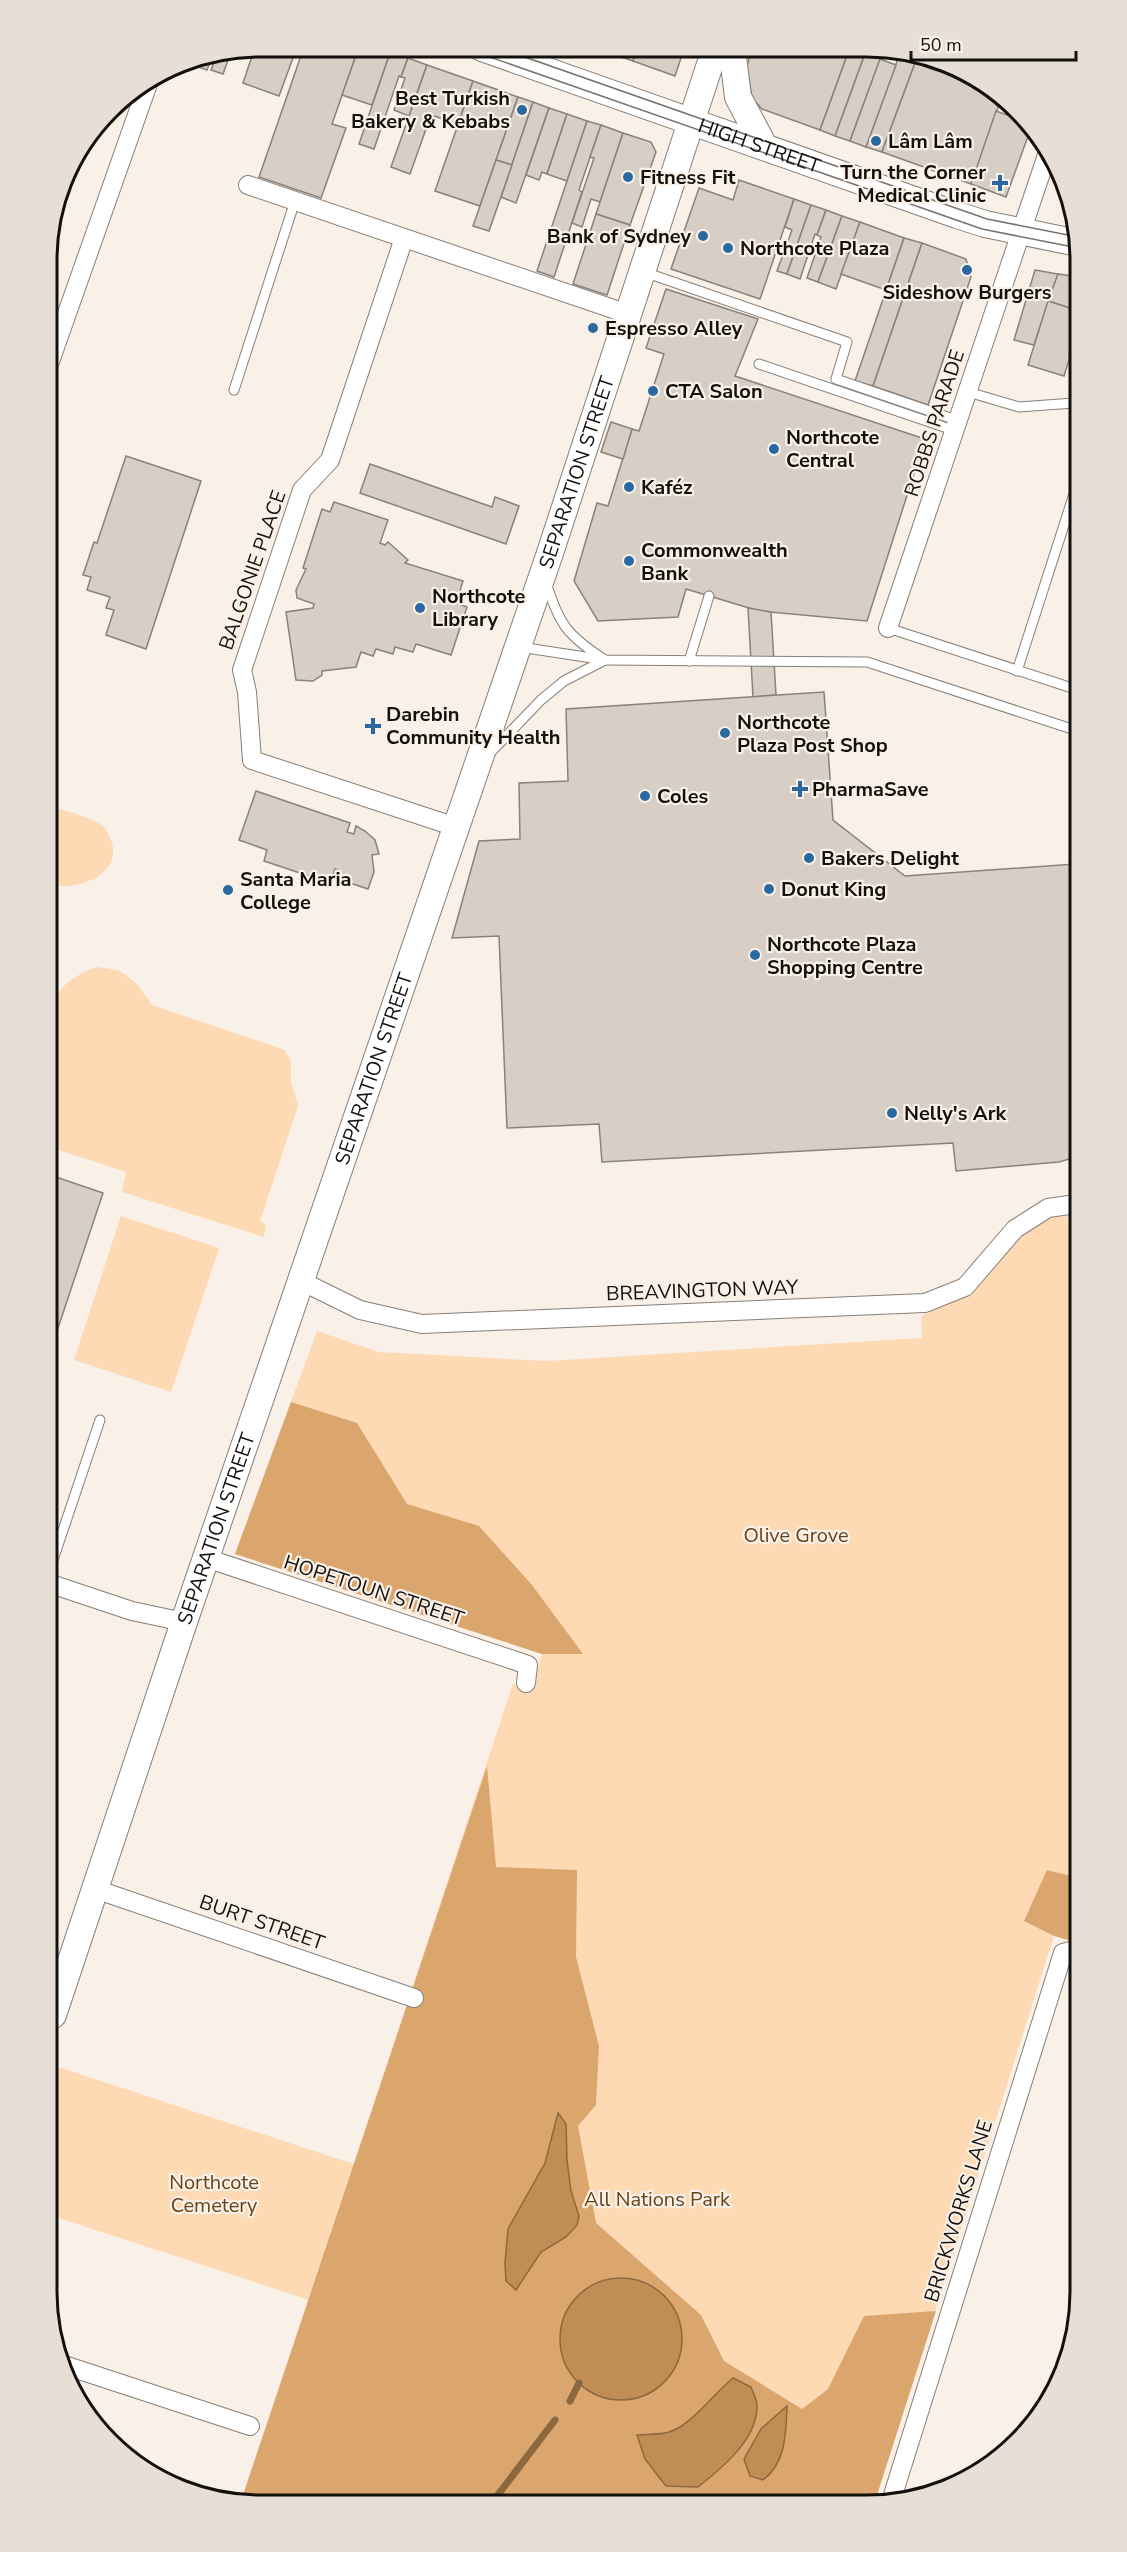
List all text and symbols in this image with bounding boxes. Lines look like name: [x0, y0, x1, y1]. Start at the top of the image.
scale bar: [911, 24, 1076, 62]
text: 50 m: [920, 33, 962, 57]
place label: Best Turkish Bakery & Kebabs: [351, 85, 510, 135]
marker: Best Turkish Bakery & Kebabs: [515, 103, 529, 117]
street label: HIGH STREET: [694, 112, 824, 180]
place label: Lâm Lâm: [888, 128, 973, 155]
marker: Lâm Lâm: [869, 134, 883, 148]
place label: Turn the Corner Medical Clinic: [840, 159, 987, 209]
place label: Fitness Fit: [640, 164, 736, 191]
marker: Fitness Fit: [621, 170, 635, 184]
marker: Turn the Corner Medical Clinic: [991, 174, 1009, 192]
place label: Bank of Sydney: [547, 223, 691, 250]
marker: Bank of Sydney: [696, 229, 710, 243]
place label: Northcote Plaza: [740, 235, 889, 262]
marker: Northcote Plaza: [721, 241, 735, 255]
marker: Sideshow Burgers: [960, 263, 974, 277]
place label: Sideshow Burgers: [882, 279, 1052, 306]
place label: Espresso Alley: [605, 315, 743, 342]
marker: Espresso Alley: [586, 321, 600, 335]
street label: ROBBS PARADE: [898, 346, 971, 500]
street label: SEPARATION STREET: [533, 373, 621, 572]
place label: CTA Salon: [665, 378, 763, 405]
marker: CTA Salon: [646, 384, 660, 398]
place label: Northcote Central: [786, 424, 879, 474]
marker: Northcote Central: [767, 442, 781, 456]
place label: Kaféz: [641, 474, 692, 501]
marker: Kaféz: [622, 480, 636, 494]
street label: BALGONIE PLACE: [212, 487, 292, 654]
place label: Commonwealth Bank: [641, 537, 788, 587]
marker: Commonwealth Bank: [622, 554, 636, 568]
place label: Northcote Library: [432, 583, 525, 633]
marker: Northcote Library: [413, 601, 427, 615]
place label: Darebin Community Health: [386, 701, 560, 751]
place label: Northcote Plaza Post Shop: [737, 709, 888, 759]
marker: Darebin Community Health: [364, 717, 382, 735]
marker: Northcote Plaza Post Shop: [718, 726, 732, 740]
place label: PharmaSave: [812, 776, 929, 803]
marker: PharmaSave: [793, 782, 807, 796]
place label: Coles: [657, 783, 709, 810]
marker: Coles: [638, 789, 652, 803]
place label: Bakers Delight: [821, 845, 959, 872]
marker: Bakers Delight: [802, 851, 816, 865]
place label: Santa Maria College: [240, 866, 351, 916]
place label: Donut King: [781, 876, 886, 903]
marker: Donut King: [762, 882, 776, 896]
marker: Santa Maria College: [221, 883, 235, 897]
place label: Northcote Plaza Shopping Centre: [767, 931, 923, 981]
marker: Northcote Plaza Shopping Centre: [748, 948, 762, 962]
street label: SEPARATION STREET: [329, 969, 419, 1168]
place label: Nelly's Ark: [904, 1100, 1008, 1127]
marker: Nelly's Ark: [885, 1106, 899, 1120]
street label: BREAVINGTON WAY: [605, 1274, 800, 1307]
street label: SEPARATION STREET: [171, 1429, 262, 1628]
park label: Olive Grove: [743, 1522, 849, 1549]
street label: HOPETOUN STREET: [280, 1549, 467, 1632]
street label: BURT STREET: [196, 1888, 328, 1957]
street label: BRICKWORKS LANE: [918, 2117, 999, 2305]
park label: Northcote Cemetery: [169, 2169, 259, 2219]
park label: All Nations Park: [584, 2186, 731, 2213]

